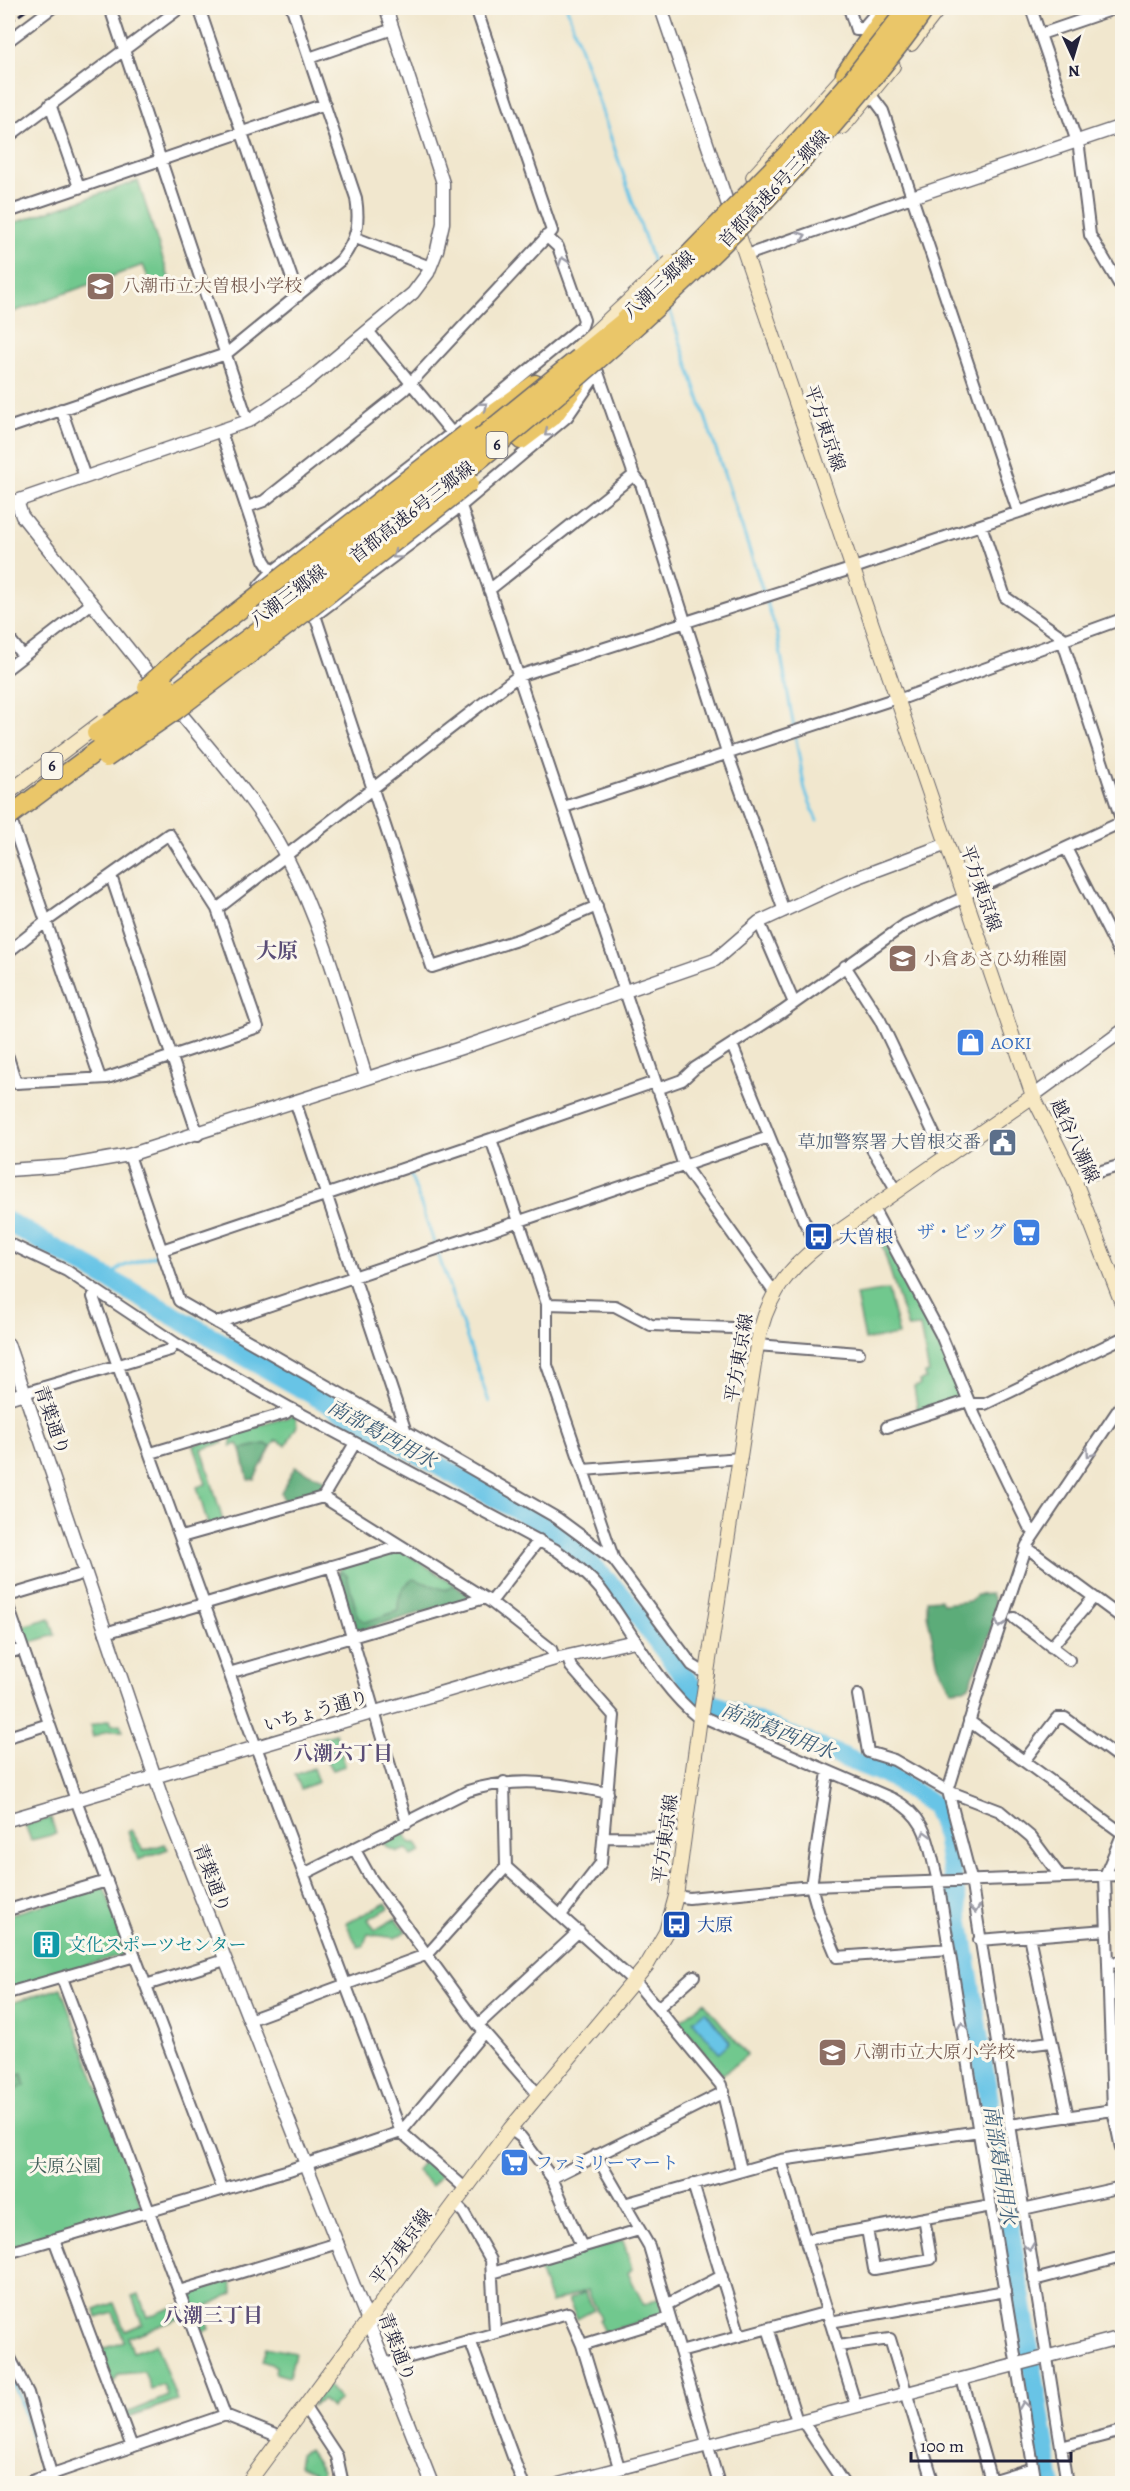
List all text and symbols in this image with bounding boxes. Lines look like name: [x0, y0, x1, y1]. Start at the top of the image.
north arrow: [1043, 27, 1103, 87]
text: N: [1067, 60, 1081, 82]
street label: 首都高速6号三郷線: [713, 125, 835, 253]
one-way arrow: [796, 231, 807, 244]
street label: 八潮三郷線: [618, 246, 700, 324]
one-way arrow: [557, 256, 570, 267]
school or university icon: 八潮市立大曽根小学校: [85, 270, 117, 302]
place label: 八潮市立大曽根小学校: [122, 274, 302, 298]
street label: 平方東京線: [799, 382, 851, 474]
one-way arrow: [478, 402, 489, 413]
one-way arrow: [544, 426, 555, 437]
road number: 6: [486, 432, 508, 458]
street label: 首都高速6号三郷線: [345, 456, 479, 568]
one-way arrow: [391, 548, 402, 559]
street label: 八潮三郷線: [245, 559, 331, 633]
road number: 6: [42, 753, 62, 779]
street label: 平方東京線: [955, 842, 1007, 934]
district label: 大原: [256, 937, 298, 965]
school or university icon: 小倉あさひ幼稚園: [886, 943, 918, 975]
place label: 小倉あさひ幼稚園: [923, 947, 1067, 971]
shop icon: AOKI: [954, 1027, 986, 1059]
place label: AOKI: [990, 1031, 1032, 1055]
street label: 越谷八潮線: [1045, 1095, 1105, 1187]
public building icon: 草加警察署 大曽根交番: [986, 1126, 1018, 1158]
place label: 草加警察署 大曽根交番: [797, 1130, 981, 1154]
supermarket icon: ザ・ビッグ: [1011, 1216, 1043, 1248]
place label: ザ・ビッグ: [917, 1220, 1006, 1244]
bus stop icon: 大曽根: [802, 1221, 834, 1253]
place label: 大曽根: [839, 1225, 893, 1249]
street label: 平方東京線: [719, 1312, 759, 1404]
street label: 青葉通り: [29, 1382, 75, 1458]
water label: 南部葛西用水: [323, 1393, 443, 1476]
one-way arrow: [1086, 1447, 1098, 1457]
one-way arrow: [995, 1618, 1008, 1629]
street label: いちょう通り: [261, 1685, 371, 1737]
water label: 南部葛西用水: [717, 1696, 841, 1767]
district label: 八潮六丁目: [293, 1740, 393, 1767]
street label: 平方東京線: [647, 1793, 683, 1885]
one-way arrow: [920, 1830, 933, 1840]
street label: 青葉通り: [188, 1840, 236, 1916]
one-way arrow: [969, 1905, 981, 1914]
bus stop icon: 大原: [660, 1909, 692, 1941]
place label: 大原: [697, 1913, 733, 1937]
building icon: 文化スポーツセンター: [31, 1929, 63, 1961]
place label: 文化スポーツセンター: [68, 1933, 247, 1957]
one-way arrow: [956, 2021, 968, 2031]
school or university icon: 八潮市立大原小学校: [816, 2036, 848, 2068]
place label: 八潮市立大原小学校: [853, 2040, 1015, 2064]
water label: 南部葛西用水: [977, 2104, 1023, 2228]
supermarket icon: ファミリーマート: [498, 2147, 530, 2179]
place label: ファミリーマート: [535, 2151, 679, 2175]
park label: 大原公園: [29, 2154, 101, 2178]
street label: 平方東京線: [364, 2204, 438, 2290]
one-way arrow: [1023, 2242, 1035, 2252]
district label: 八潮三丁目: [163, 2302, 263, 2329]
street label: 青葉通り: [373, 2309, 421, 2385]
one-way arrow: [1018, 2400, 1030, 2410]
scale bar: [911, 2425, 1072, 2463]
text: 100 m: [920, 2434, 964, 2458]

